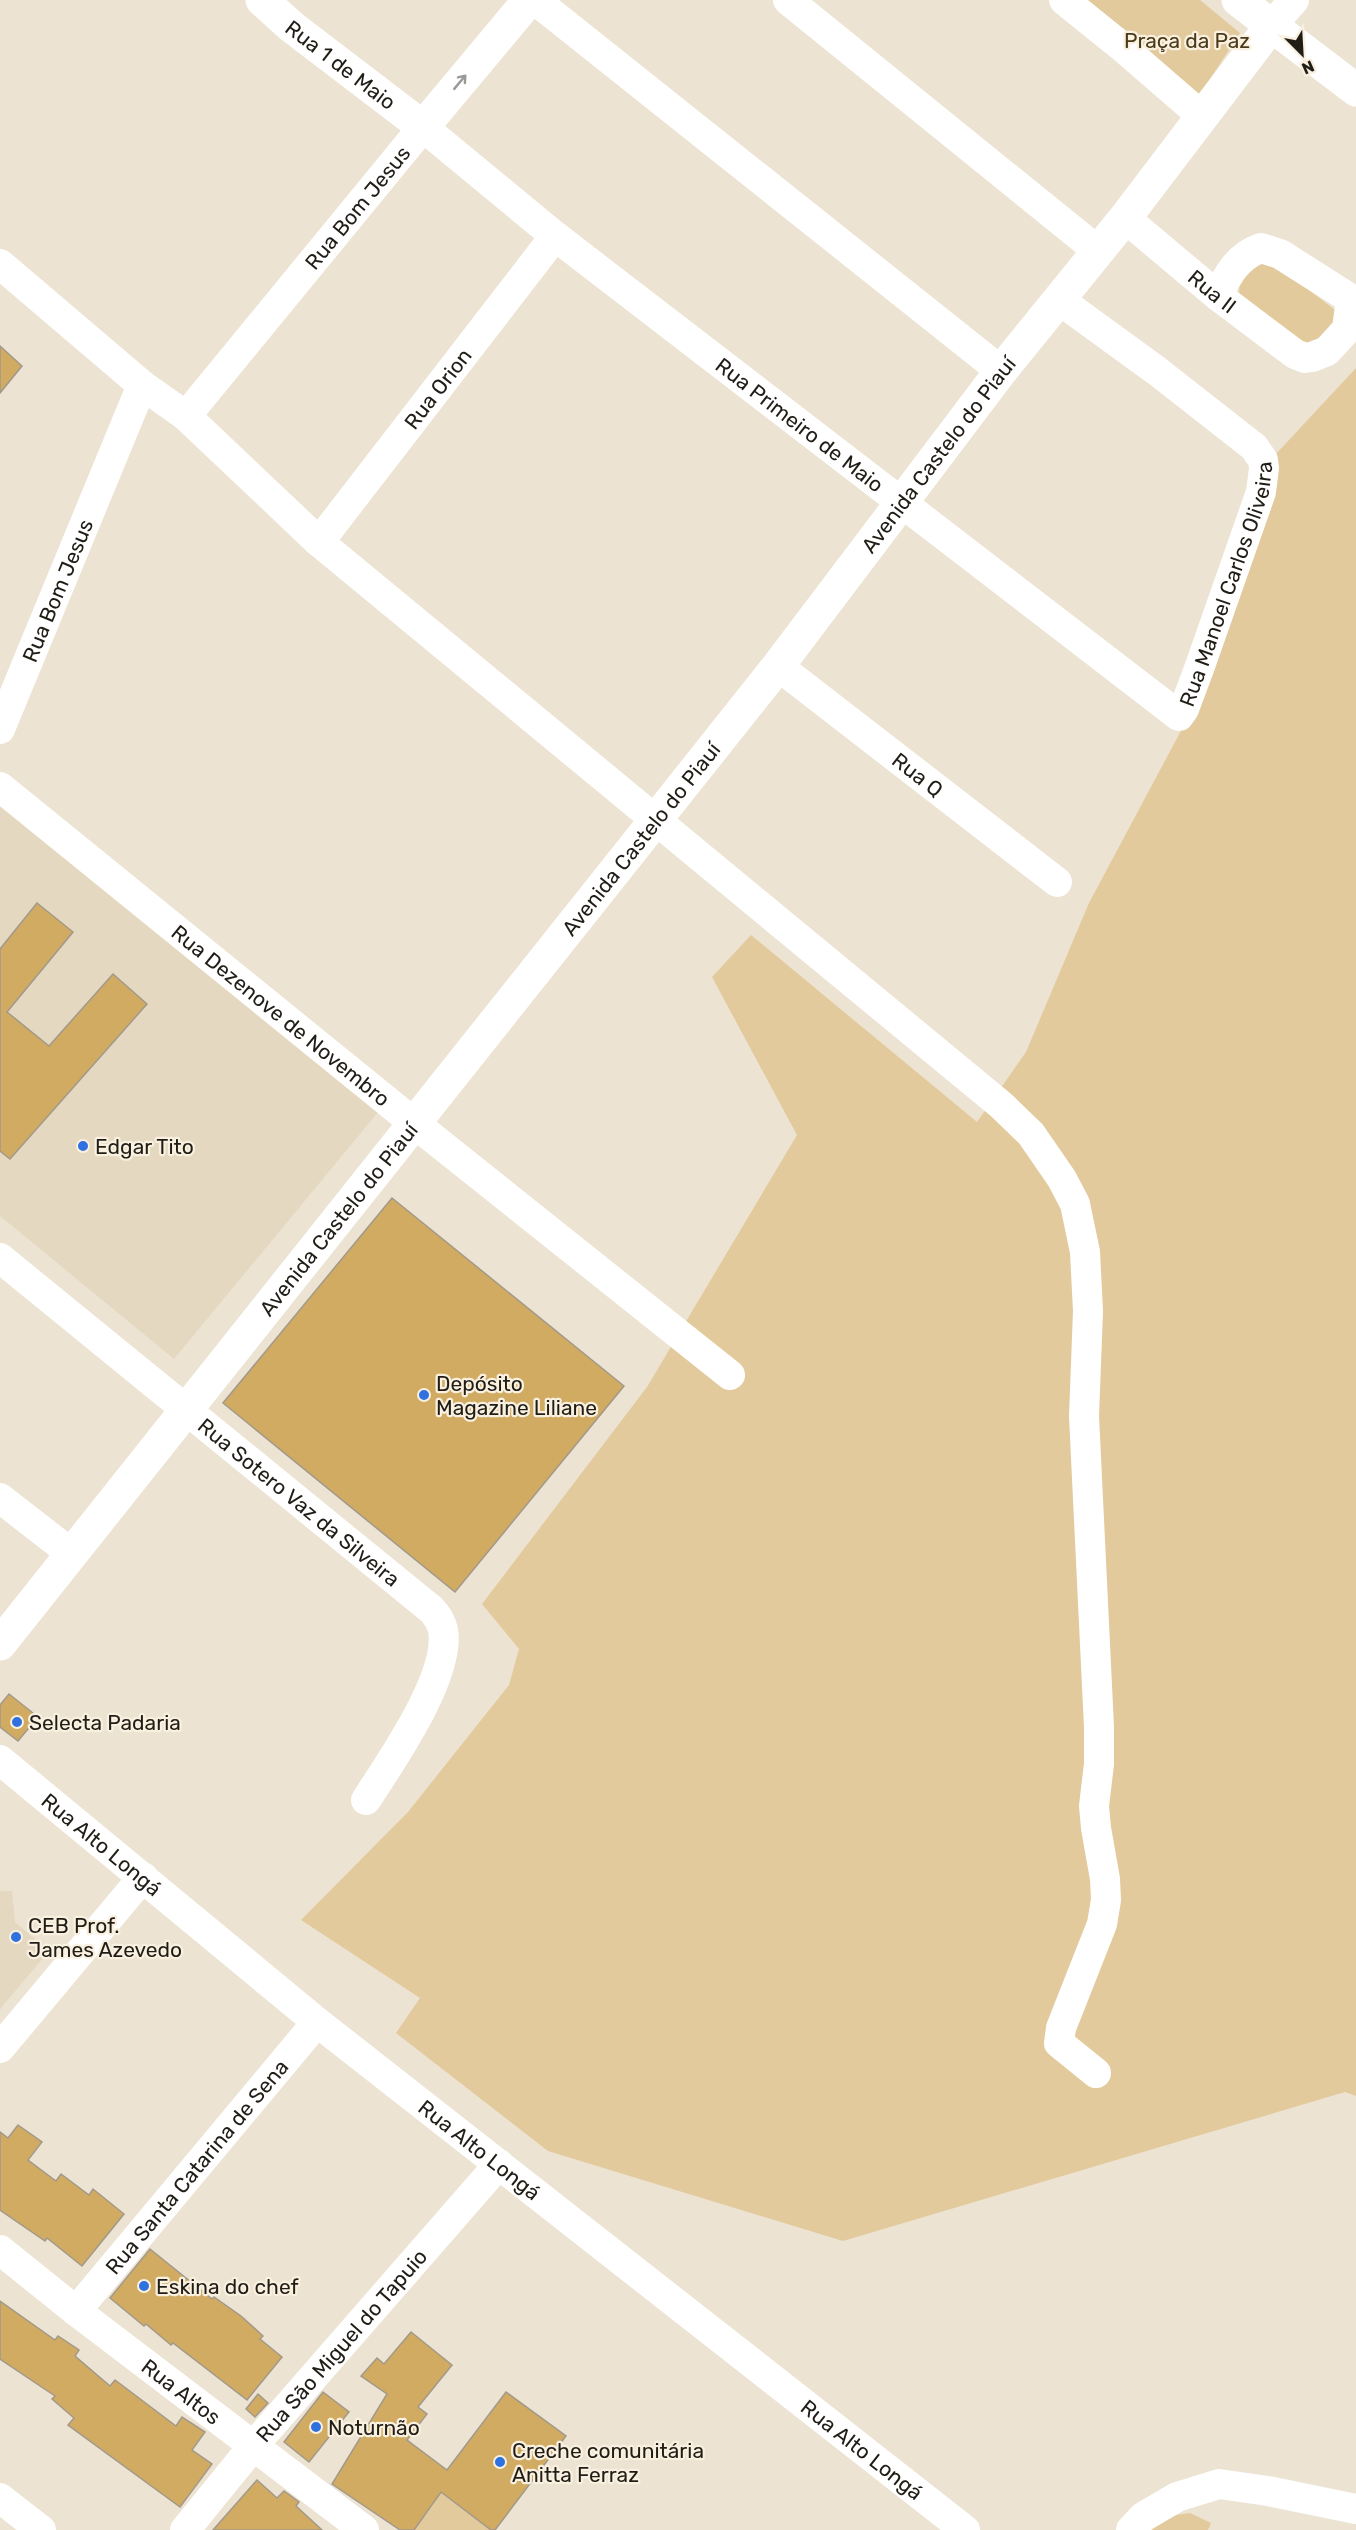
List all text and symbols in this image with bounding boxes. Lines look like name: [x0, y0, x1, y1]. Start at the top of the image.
street label: Rua 1 de Maio: [281, 14, 401, 114]
north arrow: [1272, 24, 1332, 84]
park label: Praça da Paz: [1124, 28, 1250, 53]
text: N: [1299, 56, 1317, 78]
one-way arrow: [453, 75, 467, 90]
street label: Rua Bom Jesus: [299, 140, 415, 274]
street label: Rua II: [1183, 264, 1241, 318]
street label: Rua Orion: [398, 343, 476, 434]
street label: Avenida Castelo do Piauí: [856, 350, 1021, 558]
street label: Rua Primeiro de Maio: [711, 352, 889, 497]
street label: Rua Manoel Carlos Oliveira: [1174, 460, 1277, 710]
street label: Rua Bom Jesus: [17, 515, 98, 665]
street label: Avenida Castelo do Piauí: [556, 736, 726, 940]
street label: Rua Q: [888, 747, 948, 802]
street label: Rua Dezenove de Novembro: [167, 919, 395, 1111]
street label: Avenida Castelo do Piauí: [254, 1117, 423, 1321]
place label: Edgar Tito: [95, 1134, 194, 1159]
marker: Edgar Tito: [76, 1139, 90, 1153]
place label: Depósito Magazine Liliane: [436, 1371, 597, 1420]
marker: Depósito Magazine Liliane: [417, 1388, 431, 1402]
street label: Rua Sotero Vaz da Silveira: [193, 1412, 405, 1591]
place label: Selecta Padaria: [29, 1710, 181, 1735]
marker: Selecta Padaria: [10, 1715, 24, 1729]
street label: Rua Alto Longá: [37, 1787, 167, 1901]
place label: CEB Prof. James Azevedo: [28, 1913, 182, 1962]
marker: CEB Prof. James Azevedo: [9, 1930, 23, 1944]
street label: Rua Santa Catarina de Sena: [100, 2054, 293, 2279]
street label: Rua Alto Longá: [414, 2094, 546, 2205]
street label: Rua São Miguel do Tapuio: [250, 2244, 432, 2447]
place label: Eskina do chef: [156, 2274, 299, 2299]
marker: Eskina do chef: [137, 2279, 151, 2293]
street label: Rua Altos: [137, 2353, 226, 2429]
street label: Rua Alto Longá: [796, 2394, 928, 2505]
place label: Noturnão: [328, 2415, 420, 2440]
marker: Noturnão: [309, 2420, 323, 2434]
place label: Creche comunitária Anitta Ferraz: [512, 2438, 704, 2487]
marker: Creche comunitária Anitta Ferraz: [493, 2455, 507, 2469]

